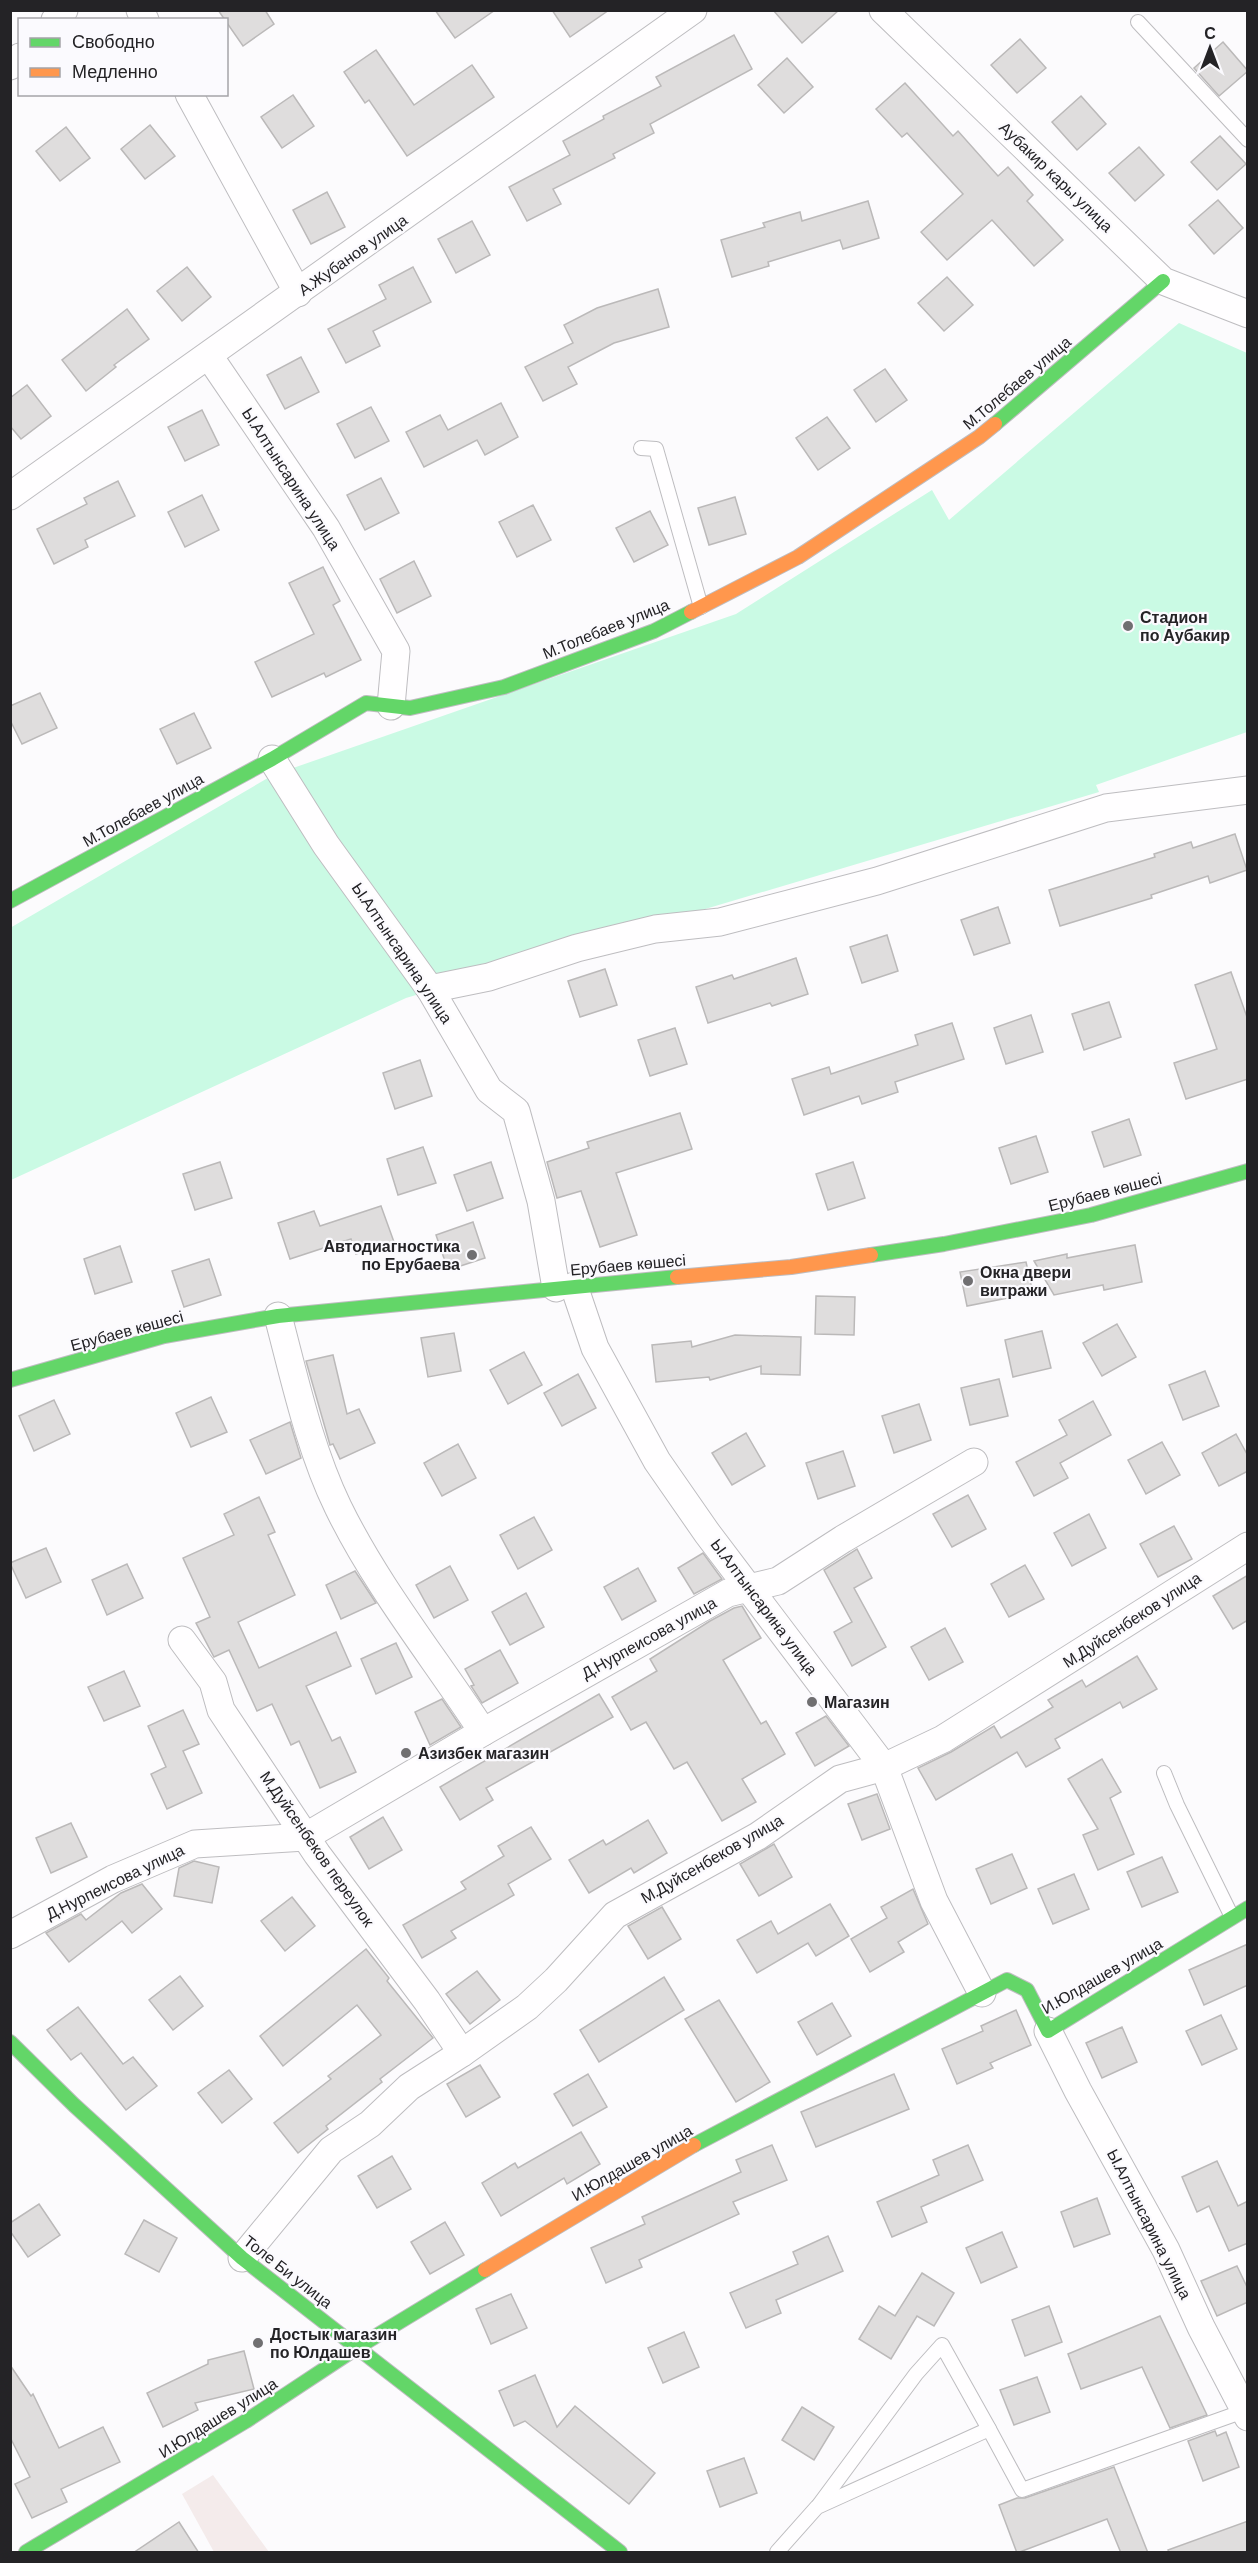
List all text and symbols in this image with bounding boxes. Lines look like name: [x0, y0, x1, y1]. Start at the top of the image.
legend: [18, 18, 228, 96]
north arrow: [1180, 18, 1240, 78]
text: С: [1204, 23, 1216, 44]
text: Свободно: [72, 30, 155, 54]
text: Медленно: [72, 60, 158, 84]
street label: Аубакир кары улица: [995, 117, 1117, 237]
street label: А.Жубанов улица: [294, 209, 412, 301]
street label: М.Толебаев улица: [959, 332, 1076, 434]
street label: Ы.Алтынсарина улица: [237, 404, 345, 554]
street label: М.Толебаев улица: [539, 594, 673, 664]
place label: Стадион по Аубакир: [1140, 607, 1230, 646]
marker: Стадион по Аубакир: [1121, 619, 1135, 633]
street label: М.Толебаев улица: [79, 768, 207, 852]
street label: Ы.Алтынсарина улица: [347, 878, 457, 1028]
street label: Ерубаев көшесі: [1046, 1168, 1164, 1216]
place label: Автодиагностика по Ерубаева: [323, 1236, 460, 1275]
marker: Автодиагностика по Ерубаева: [465, 1248, 479, 1262]
street label: Ерубаев көшесі: [569, 1249, 687, 1281]
place label: Окна двери витражи: [980, 1262, 1071, 1301]
marker: Окна двери витражи: [961, 1274, 975, 1288]
street label: Ерубаев көшесі: [68, 1306, 186, 1356]
street label: Ы.Алтынсарина улица: [706, 1535, 822, 1680]
street label: М.Дуйсенбеков улица: [1059, 1567, 1205, 1673]
street label: Д.Нурпеисова улица: [578, 1592, 720, 1684]
place label: Магазин: [824, 1692, 890, 1713]
marker: Магазин: [805, 1695, 819, 1709]
place label: Азизбек магазин: [418, 1743, 549, 1764]
marker: Азизбек магазин: [399, 1746, 413, 1760]
street label: М.Дуйсенбеков переулок: [255, 1767, 379, 1932]
street label: М.Дуйсенбеков улица: [637, 1810, 787, 1908]
street label: Д.Нурпеисова улица: [42, 1839, 188, 1925]
street label: И.Юлдашев улица: [1038, 1933, 1166, 2019]
street label: И.Юлдашев улица: [568, 2120, 696, 2206]
street label: Ы.Алтынсарина улица: [1102, 2145, 1196, 2303]
street label: Толе Би улица: [239, 2231, 337, 2313]
place label: Достык магазин по Юлдашев: [270, 2324, 397, 2363]
marker: Достык магазин по Юлдашев: [251, 2336, 265, 2350]
street label: И.Юлдашев улица: [155, 2373, 281, 2463]

